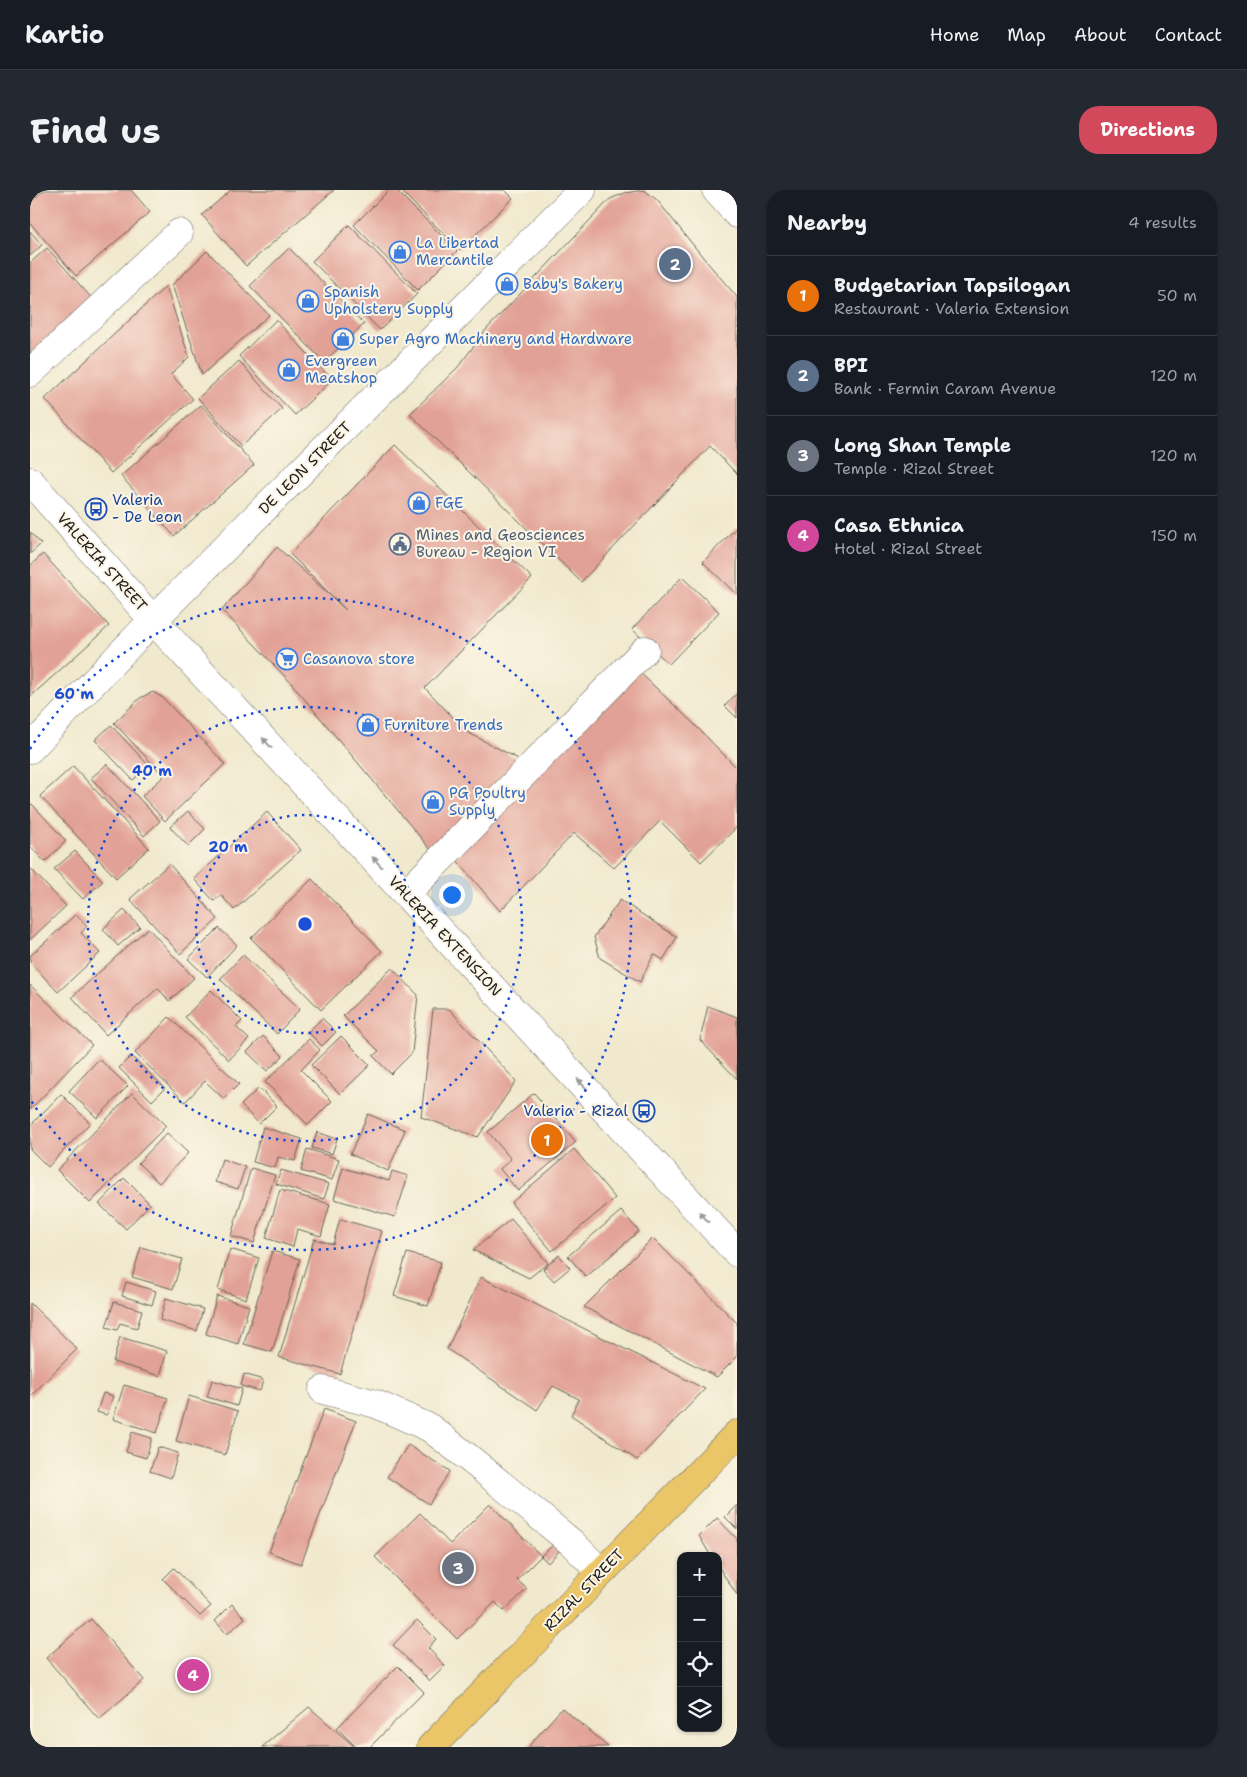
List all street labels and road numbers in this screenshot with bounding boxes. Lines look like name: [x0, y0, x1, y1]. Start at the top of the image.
street label: DE LEON STREET: [254, 417, 356, 519]
street label: VALERIA STREET: [52, 508, 152, 616]
street label: VALERIA EXTENSION: [384, 871, 506, 1001]
street label: RIZAL STREET: [540, 1545, 628, 1635]

